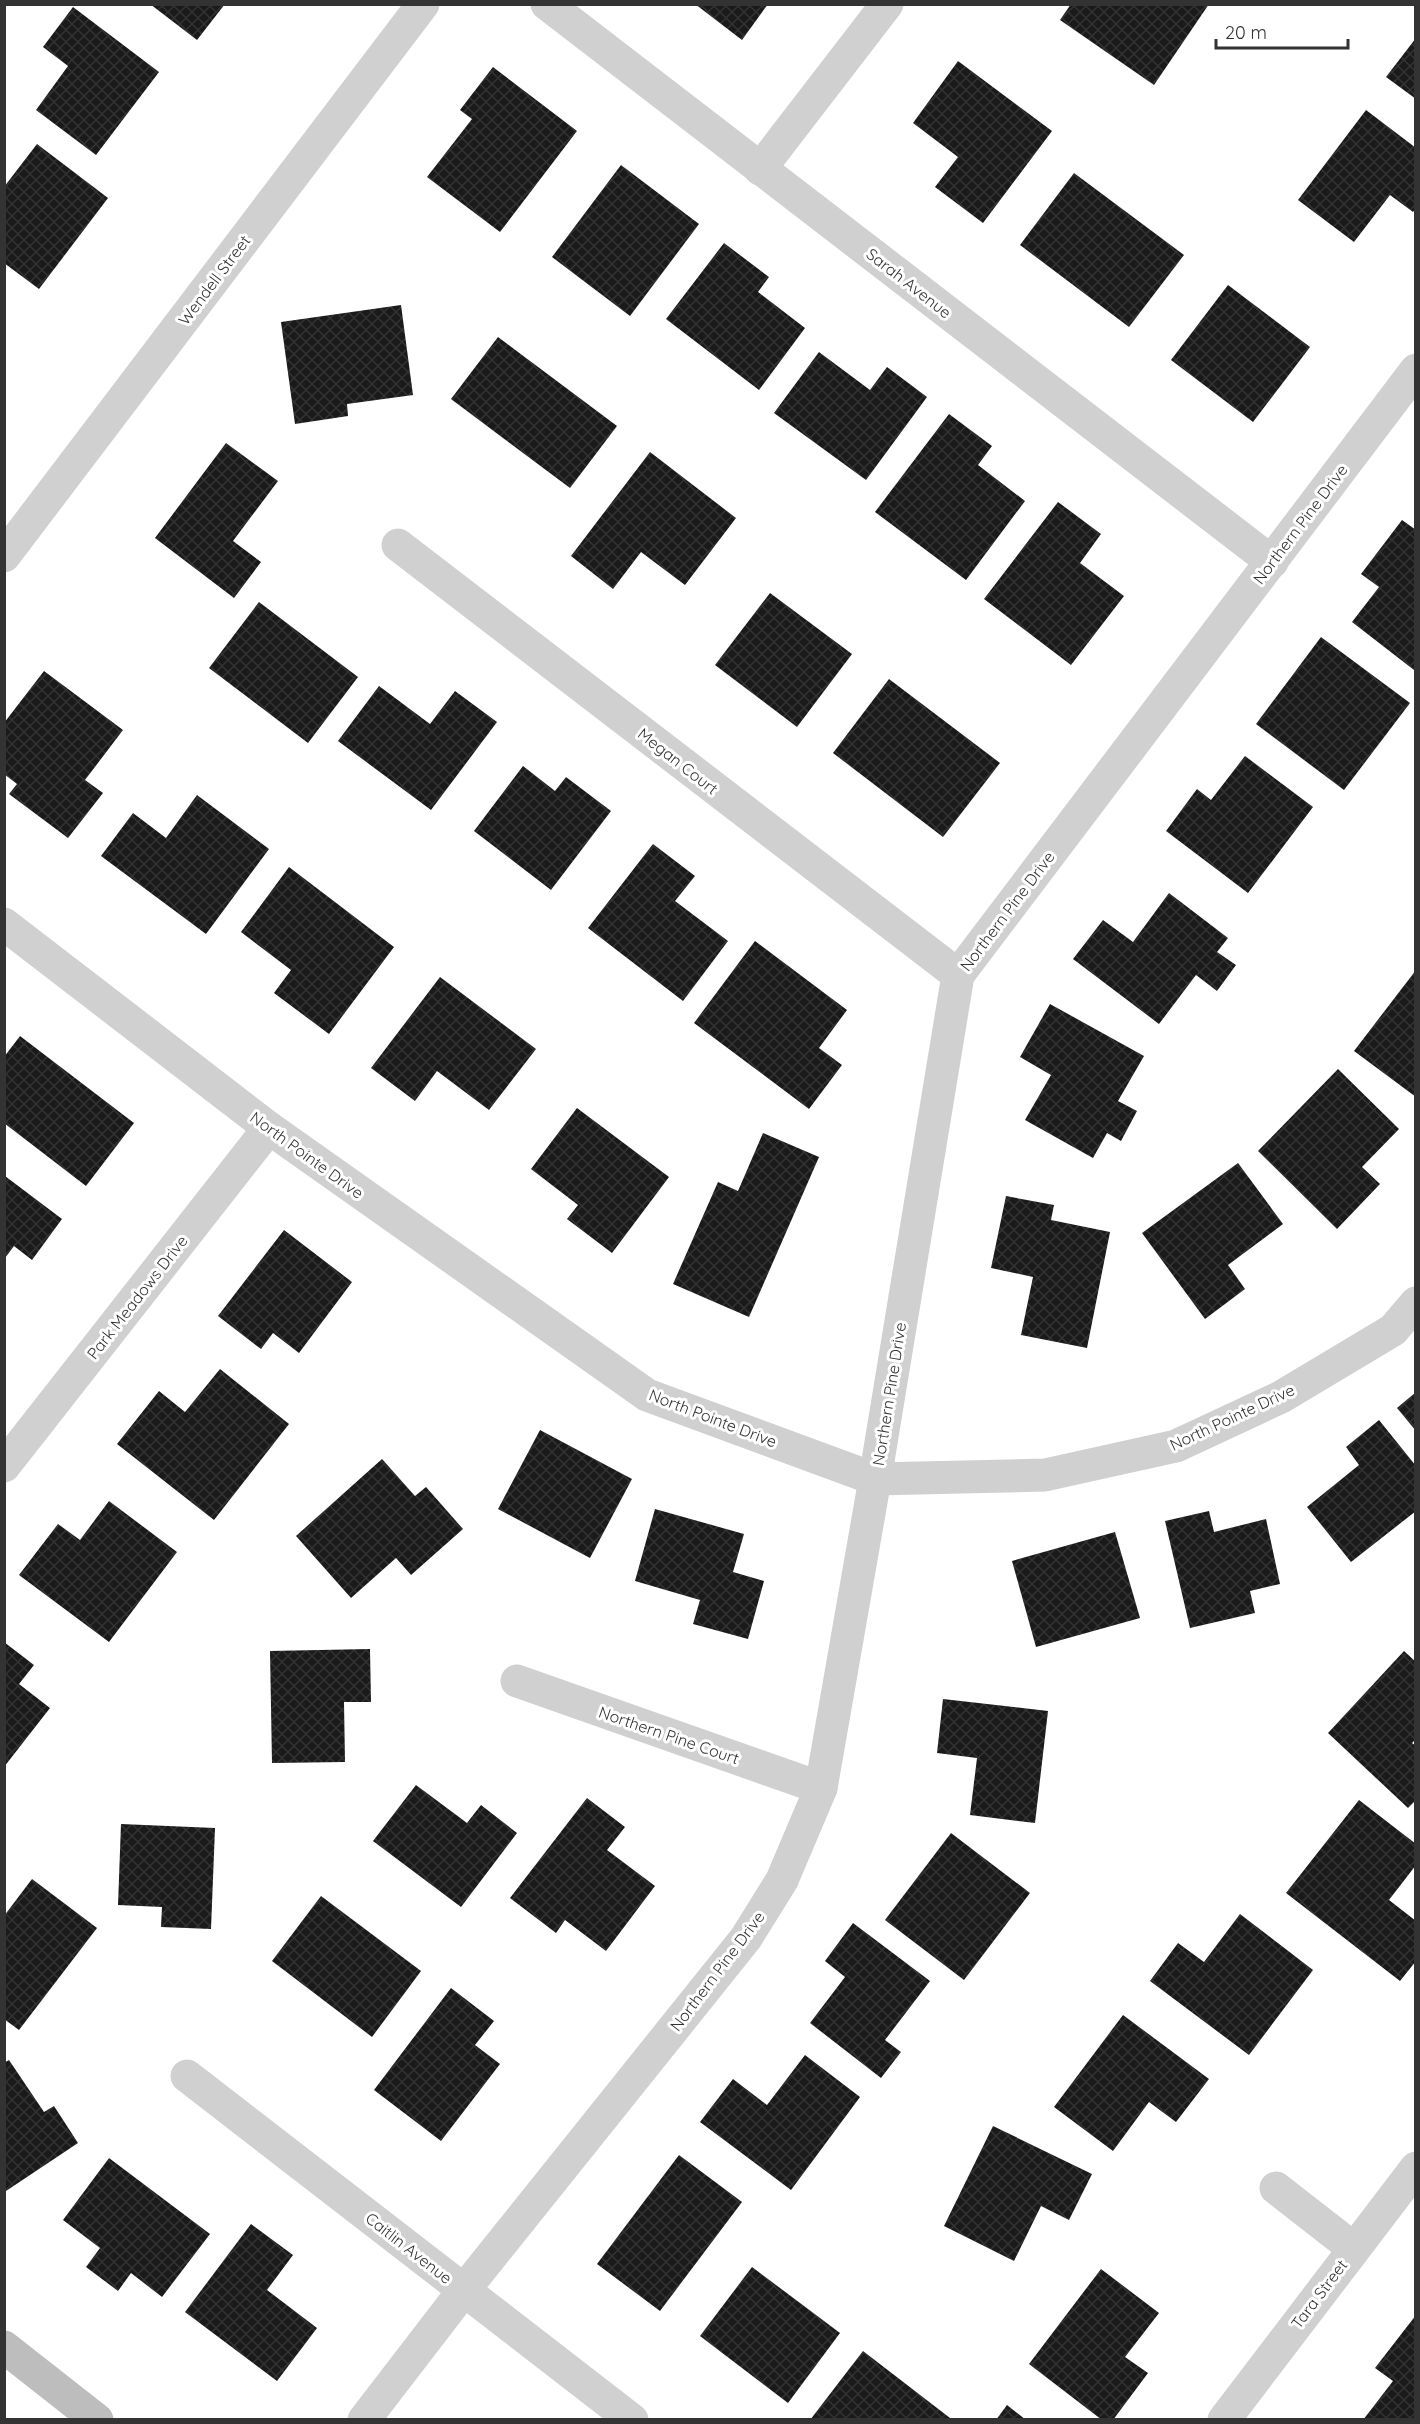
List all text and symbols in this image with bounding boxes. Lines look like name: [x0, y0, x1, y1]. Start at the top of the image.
scale bar: [1216, 12, 1348, 50]
text: 20 m: [1225, 21, 1267, 44]
street label: Wendell Street: [174, 231, 254, 329]
street label: Sarah Avenue: [862, 244, 956, 322]
street label: Northern Pine Drive: [1248, 460, 1352, 588]
street label: Megan Court: [634, 724, 722, 798]
street label: Northern Pine Drive: [955, 847, 1059, 975]
street label: North Pointe Drive: [246, 1107, 368, 1203]
street label: Park Meadows Drive: [82, 1231, 192, 1363]
street label: Northern Pine Drive: [868, 1321, 910, 1467]
street label: North Pointe Drive: [1166, 1379, 1298, 1455]
street label: North Pointe Drive: [646, 1384, 780, 1452]
street label: Northern Pine Court: [596, 1702, 742, 1768]
street label: Northern Pine Drive: [665, 1907, 769, 2035]
street label: Caitlin Avenue: [362, 2208, 456, 2288]
street label: Tara Street: [1286, 2255, 1352, 2333]

